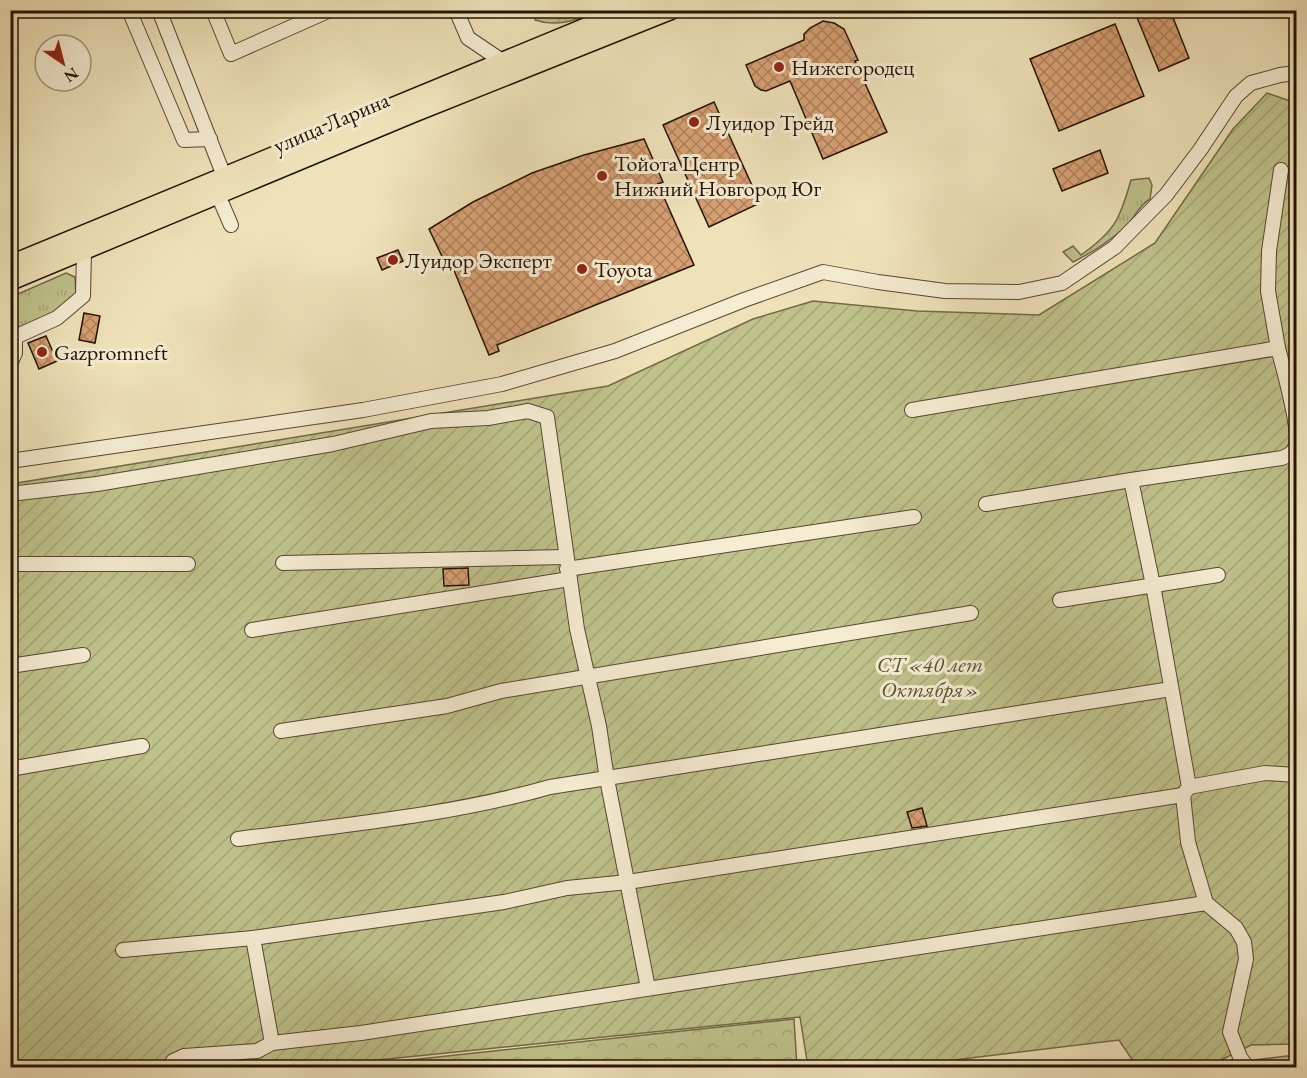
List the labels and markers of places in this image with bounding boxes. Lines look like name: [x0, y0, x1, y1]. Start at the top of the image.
place label: Нижегородец: [791, 53, 915, 82]
marker: Нижегородец: [772, 60, 786, 74]
place label: Луидор Трейд: [706, 108, 834, 137]
marker: Луидор Трейд: [687, 115, 701, 129]
place label: Тойота Центр Нижний Новгород Юг: [614, 149, 821, 203]
marker: Тойота Центр Нижний Новгород Юг: [595, 169, 609, 183]
place label: Луидор Эксперт: [405, 246, 552, 275]
marker: Луидор Эксперт: [386, 253, 400, 267]
place label: Toyota: [594, 255, 653, 284]
marker: Toyota: [575, 262, 589, 276]
place label: Gazpromneft: [54, 338, 168, 367]
marker: Gazpromneft: [35, 345, 49, 359]

